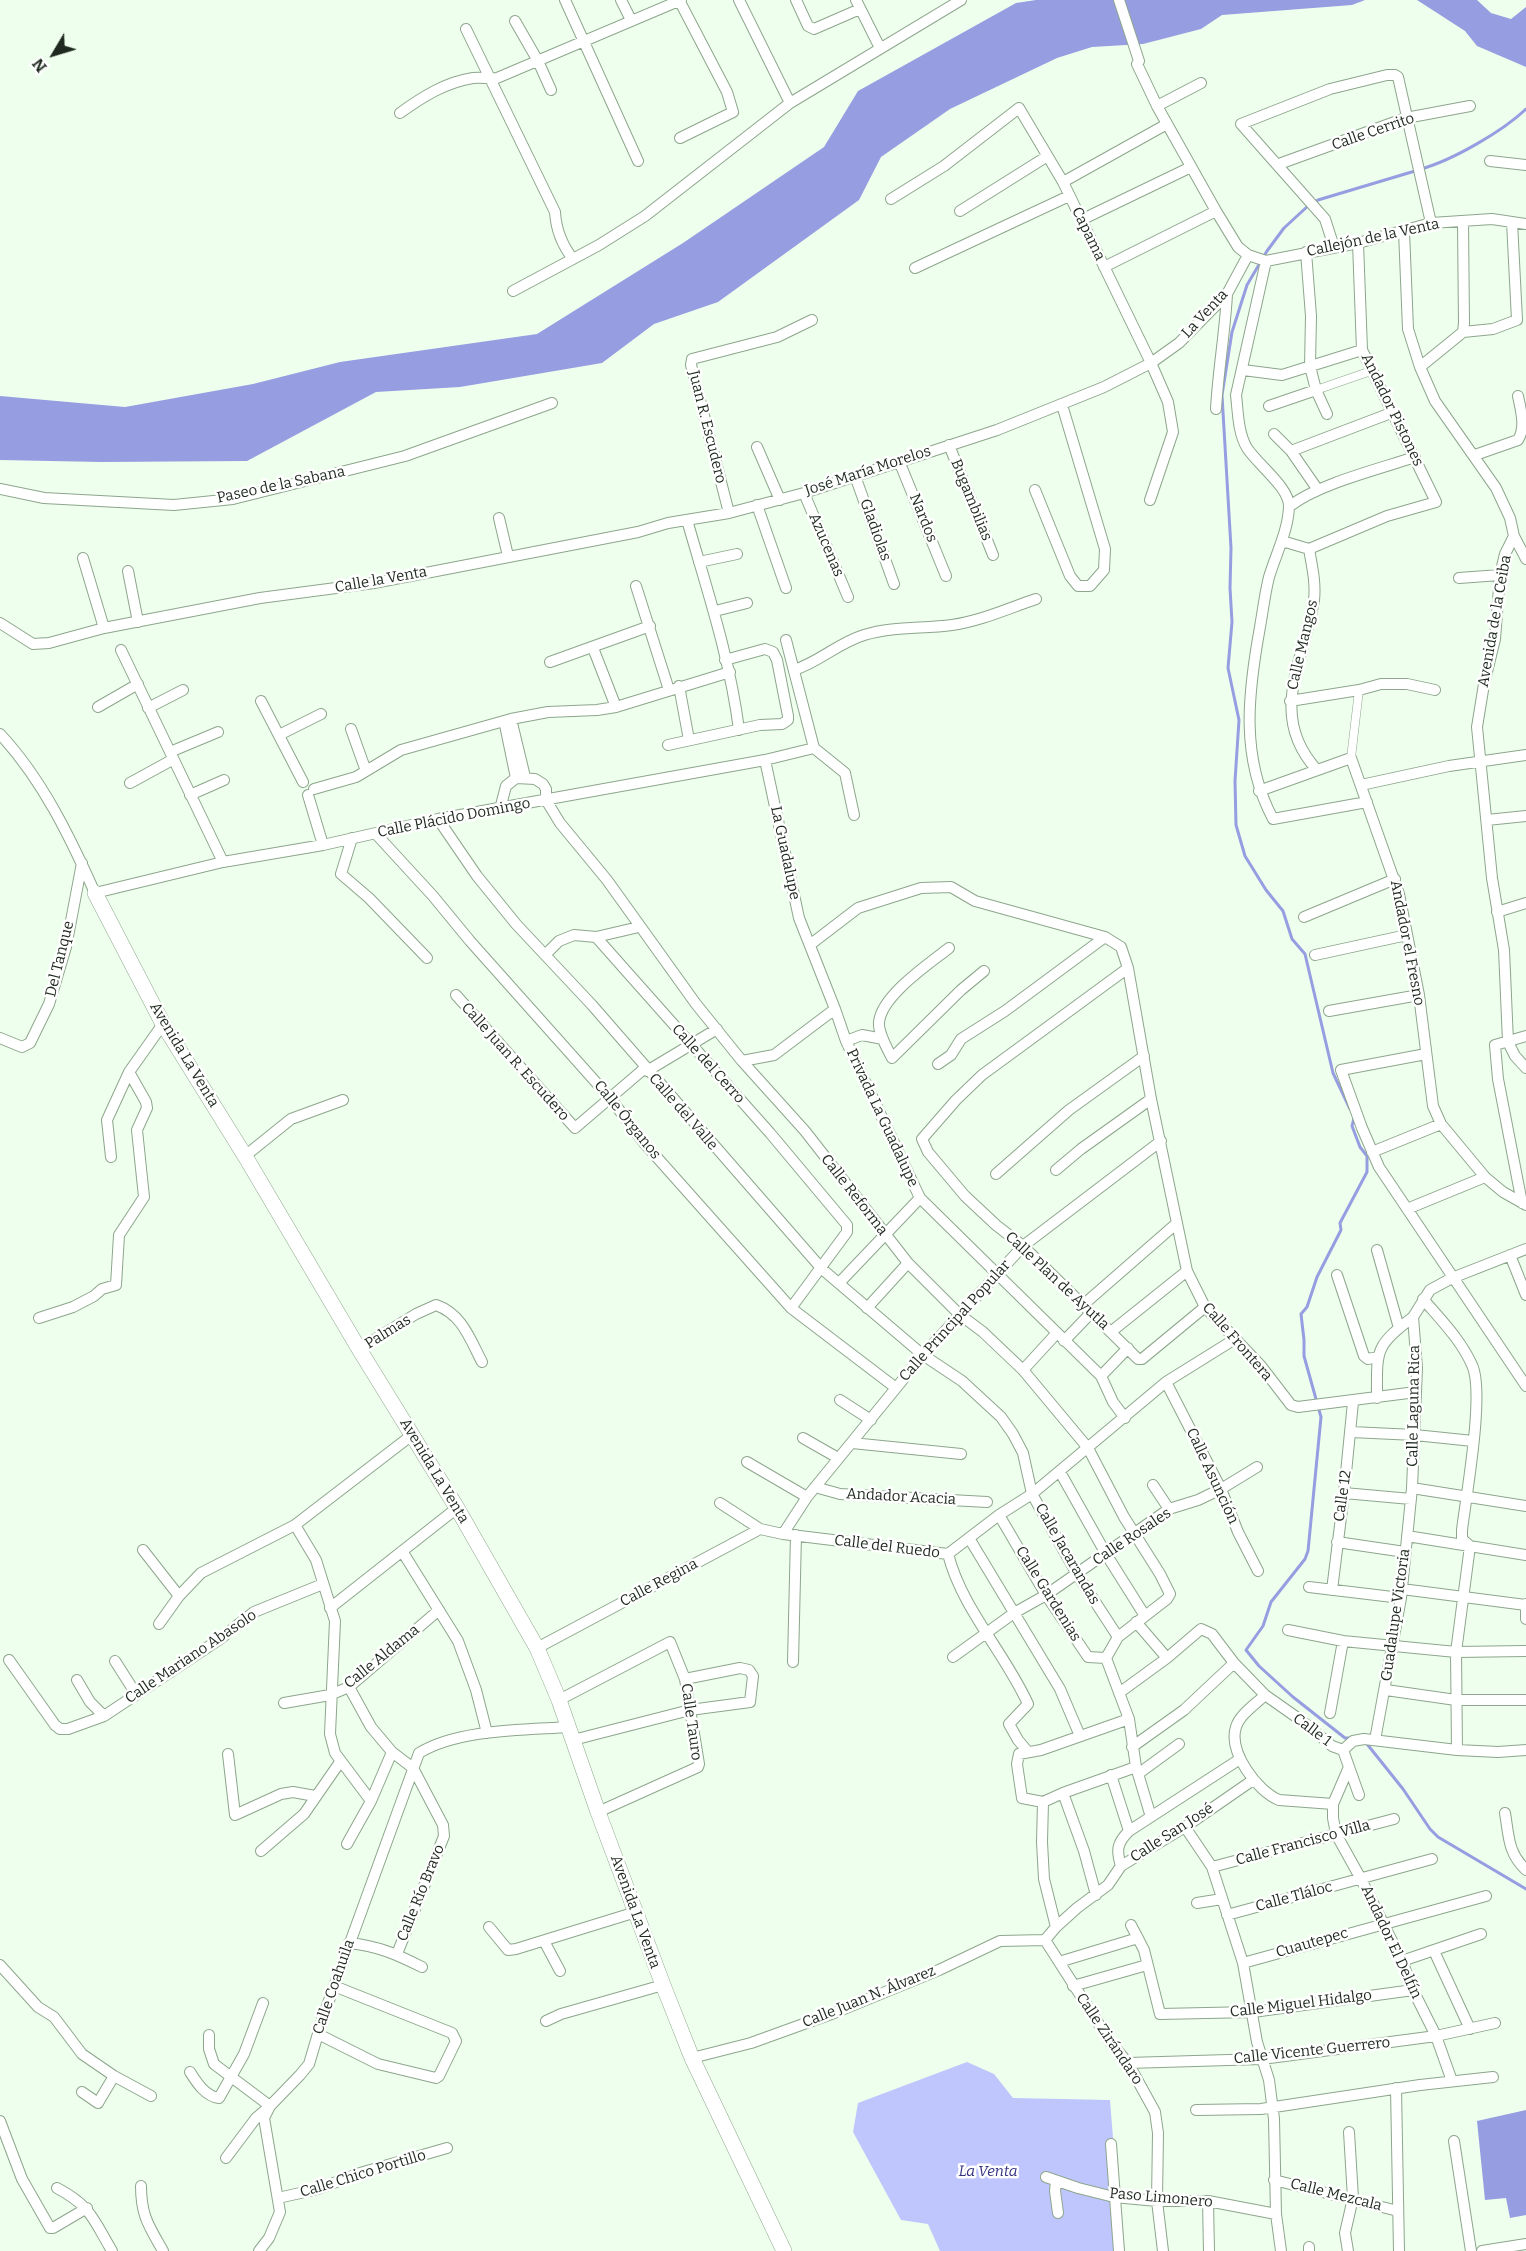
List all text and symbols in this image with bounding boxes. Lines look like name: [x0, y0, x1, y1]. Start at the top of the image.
north arrow: [24, 24, 84, 84]
text: N: [28, 55, 51, 76]
street label: Calle Cerrito: [1329, 109, 1417, 155]
street label: Capama: [1067, 204, 1109, 264]
street label: Callejón de la Venta: [1305, 215, 1441, 261]
street label: La Venta: [1178, 286, 1232, 342]
street label: Andador Pistones: [1357, 351, 1427, 469]
street label: Juan R. Escudero: [684, 369, 730, 485]
street label: José María Morelos: [803, 442, 933, 500]
street label: Bugambilias: [946, 456, 996, 544]
street label: Paseo de la Sabana: [215, 463, 347, 507]
street label: Nardos: [905, 491, 941, 545]
street label: Gladiolas: [855, 497, 895, 563]
street label: Azucenas: [805, 511, 847, 579]
street label: Avenida de la Ceiba: [1475, 554, 1515, 688]
street label: Calle la Venta: [334, 563, 428, 597]
street label: Calle Mangos: [1284, 598, 1322, 692]
street label: Calle Plácido Domingo: [376, 794, 532, 842]
street label: La Guadalupe: [766, 805, 804, 901]
street label: Andador el Fresno: [1386, 879, 1428, 1007]
street label: Del Tanque: [42, 919, 78, 999]
street label: Avenida La Venta: [146, 999, 222, 1111]
street label: Calle Juan R. Escudero: [457, 999, 573, 1125]
street label: Calle del Cerro: [668, 1021, 748, 1107]
street label: Privada La Guadalupe: [842, 1046, 922, 1190]
street label: Calle del Valle: [645, 1070, 721, 1154]
street label: Calle Órganos: [590, 1077, 664, 1163]
street label: Calle Reforma: [817, 1151, 891, 1239]
street label: Calle Plan de Ayutla: [1001, 1228, 1113, 1334]
street label: Calle Principal Popular: [896, 1256, 1014, 1386]
street label: Calle Frontera: [1198, 1299, 1276, 1385]
street label: Palmas: [362, 1311, 414, 1353]
street label: Calle Laguna Rica: [1404, 1345, 1424, 1467]
street label: Avenida La Venta: [396, 1415, 472, 1527]
street label: Calle Asunción: [1182, 1425, 1242, 1527]
street label: Calle 12: [1330, 1469, 1356, 1523]
street label: Andador Acacia: [846, 1485, 956, 1509]
street label: Calle Jacarandas: [1031, 1500, 1103, 1608]
street label: Calle Rosales: [1089, 1504, 1175, 1570]
street label: Calle del Ruedo: [833, 1532, 941, 1562]
street label: Calle Gardenias: [1011, 1543, 1085, 1645]
street label: Guadalupe Victoria: [1378, 1548, 1414, 1682]
street label: Calle Regina: [617, 1555, 701, 1611]
street label: Calle Mariano Abasolo: [122, 1606, 260, 1708]
street label: Calle Aldama: [341, 1621, 423, 1693]
street label: Calle Tauro: [677, 1682, 705, 1762]
street label: Calle 1: [1289, 1710, 1335, 1750]
street label: Calle San José: [1127, 1799, 1217, 1867]
street label: Calle Francisco Villa: [1234, 1816, 1372, 1870]
street label: Calle Río Bravo: [393, 1842, 449, 1944]
street label: Avenida La Venta: [606, 1853, 664, 1971]
street label: Calle Tláloc: [1254, 1878, 1334, 1916]
street label: Andador El Delfín: [1357, 1882, 1425, 2002]
street label: Cuautepec: [1274, 1924, 1350, 1962]
street label: Calle Coahuila: [309, 1937, 359, 2037]
street label: Calle Juan N. Álvarez: [800, 1962, 938, 2032]
street label: Calle Miguel Hidalgo: [1229, 1986, 1373, 2022]
street label: Calle Zirándaro: [1072, 1990, 1146, 2088]
street label: Calle Vicente Guerrero: [1233, 2034, 1391, 2068]
street label: Calle Chico Portillo: [298, 2146, 428, 2202]
park label: La Venta: [958, 2163, 1018, 2181]
street label: Calle Mezcala: [1288, 2175, 1384, 2215]
street label: Paso Limonero: [1109, 2185, 1213, 2211]

